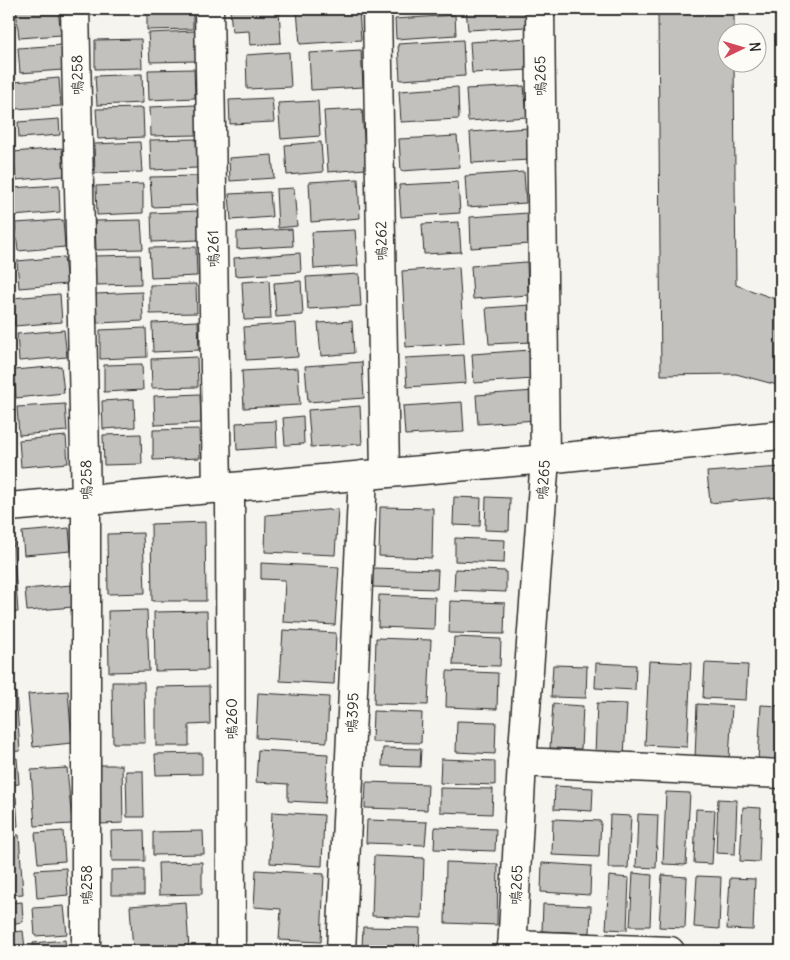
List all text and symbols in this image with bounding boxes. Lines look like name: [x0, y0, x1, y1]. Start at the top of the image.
north arrow: [718, 22, 768, 72]
text: N: [746, 41, 764, 52]
street label: 鳴258: [67, 55, 87, 95]
street label: 鳴265: [530, 56, 550, 96]
street label: 鳴262: [371, 221, 391, 261]
street label: 鳴261: [203, 230, 223, 268]
street label: 鳴265: [532, 459, 554, 501]
street label: 鳴258: [76, 460, 96, 500]
street label: 鳴395: [341, 692, 363, 734]
street label: 鳴260: [222, 698, 241, 740]
street label: 鳴265: [505, 864, 527, 906]
street label: 鳴258: [77, 865, 96, 905]

